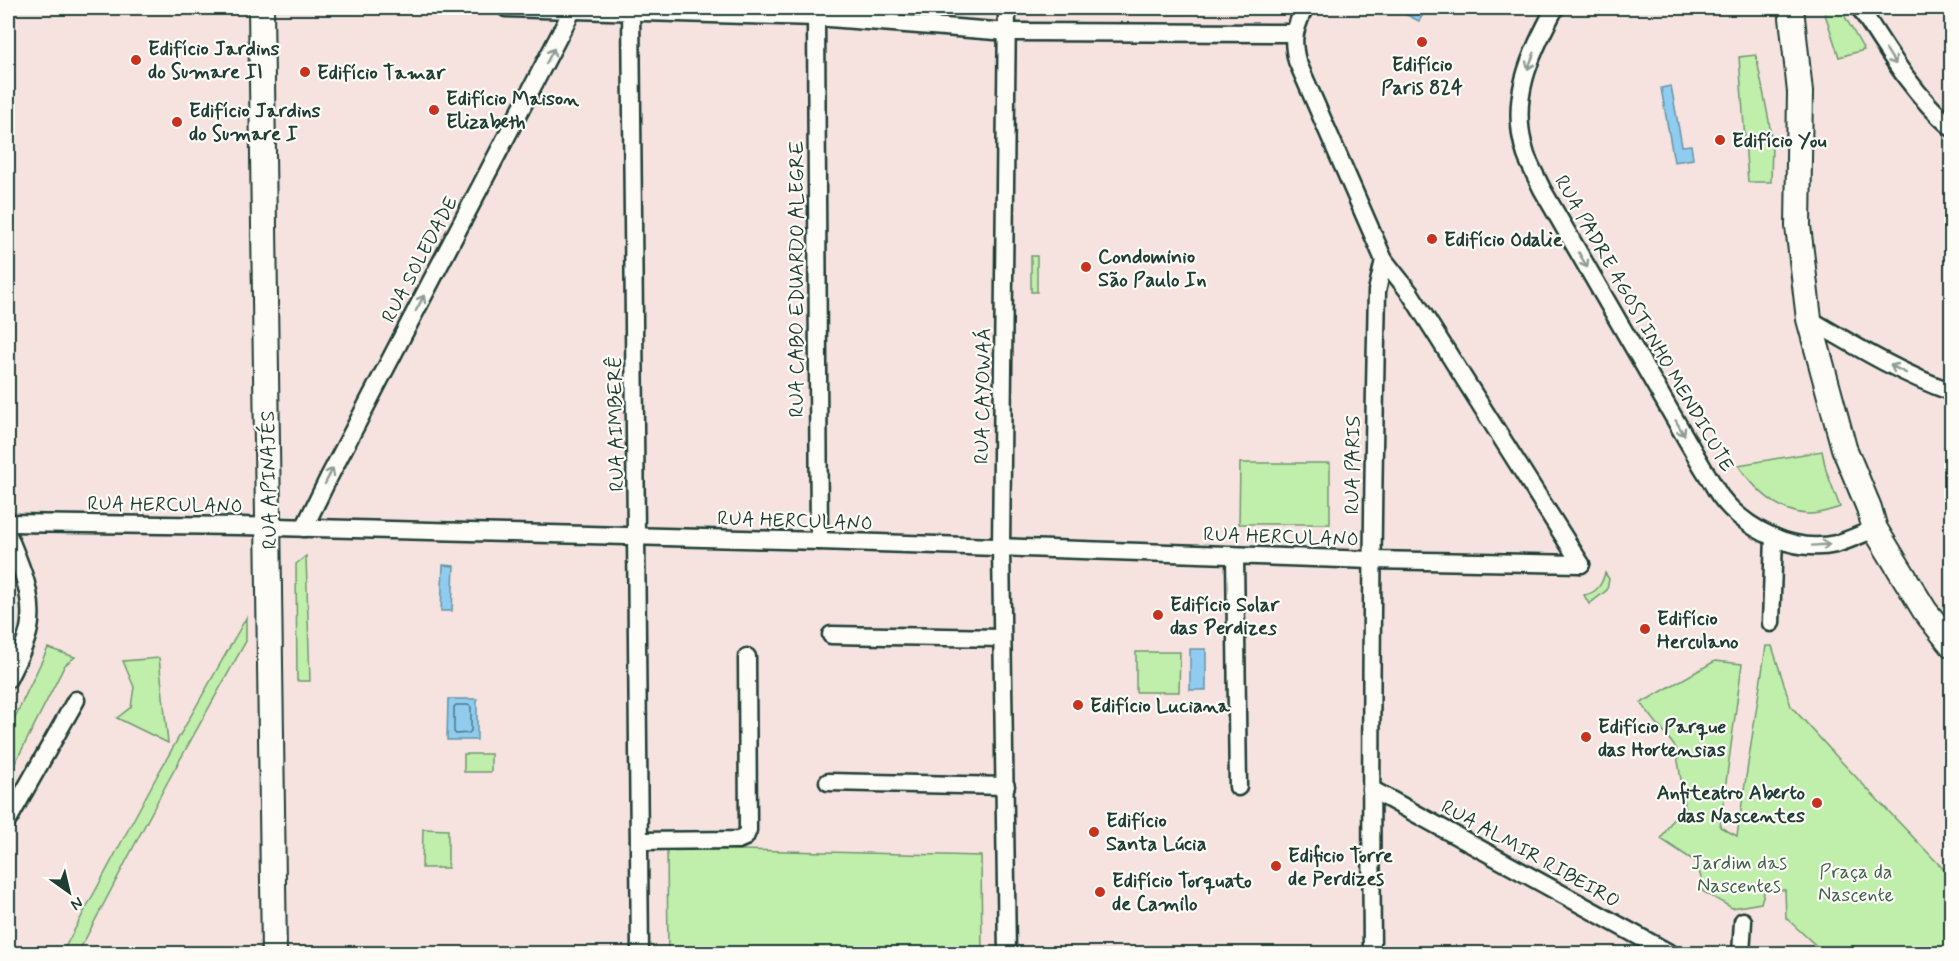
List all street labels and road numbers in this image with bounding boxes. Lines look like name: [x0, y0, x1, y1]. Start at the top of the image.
street label: RUA CABO EDUARDO ALEGRE: [784, 141, 811, 417]
street label: RUA PADRE AGOSTINHO MENDICUTE: [1547, 170, 1740, 477]
street label: RUA SOLEDADE: [376, 192, 465, 328]
street label: RUA CAYOWAÁ: [969, 328, 998, 464]
street label: RUA AIMBERÊ: [602, 356, 631, 492]
street label: RUA APINAJÉS: [255, 410, 284, 550]
street label: RUA PARIS: [1339, 415, 1368, 515]
street label: RUA HERCULANO: [87, 491, 243, 520]
street label: RUA HERCULANO: [717, 505, 873, 538]
street label: RUA HERCULANO: [1203, 521, 1359, 554]
street label: RUA ALMIR RIBEIRO: [1436, 794, 1625, 915]

